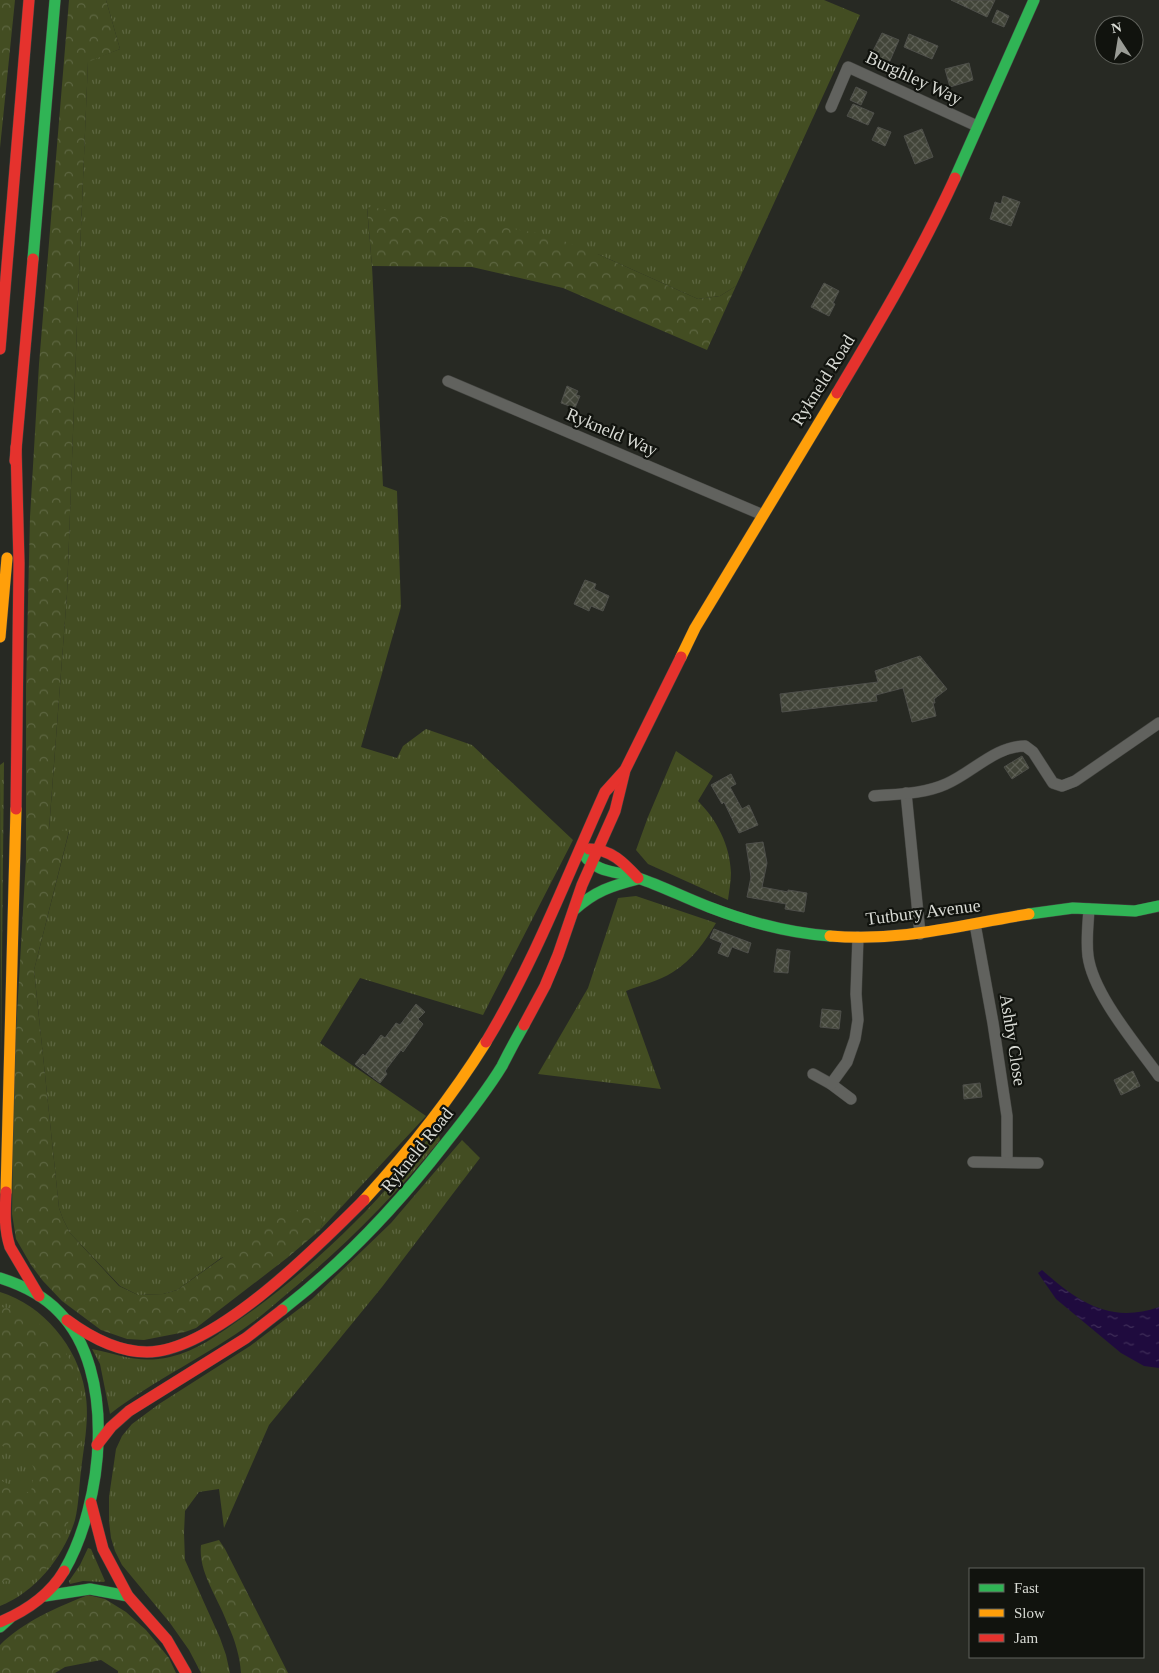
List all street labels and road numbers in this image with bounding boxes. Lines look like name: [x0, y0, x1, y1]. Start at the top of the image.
street label: Burghley Way: [863, 47, 965, 109]
street label: Rykneld Road: [787, 331, 859, 429]
street label: Rykneld Way: [563, 404, 661, 460]
street label: Tutbury Avenue: [864, 895, 982, 929]
street label: Ashby Close: [996, 993, 1030, 1087]
street label: Rykneld Road: [377, 1104, 457, 1196]

